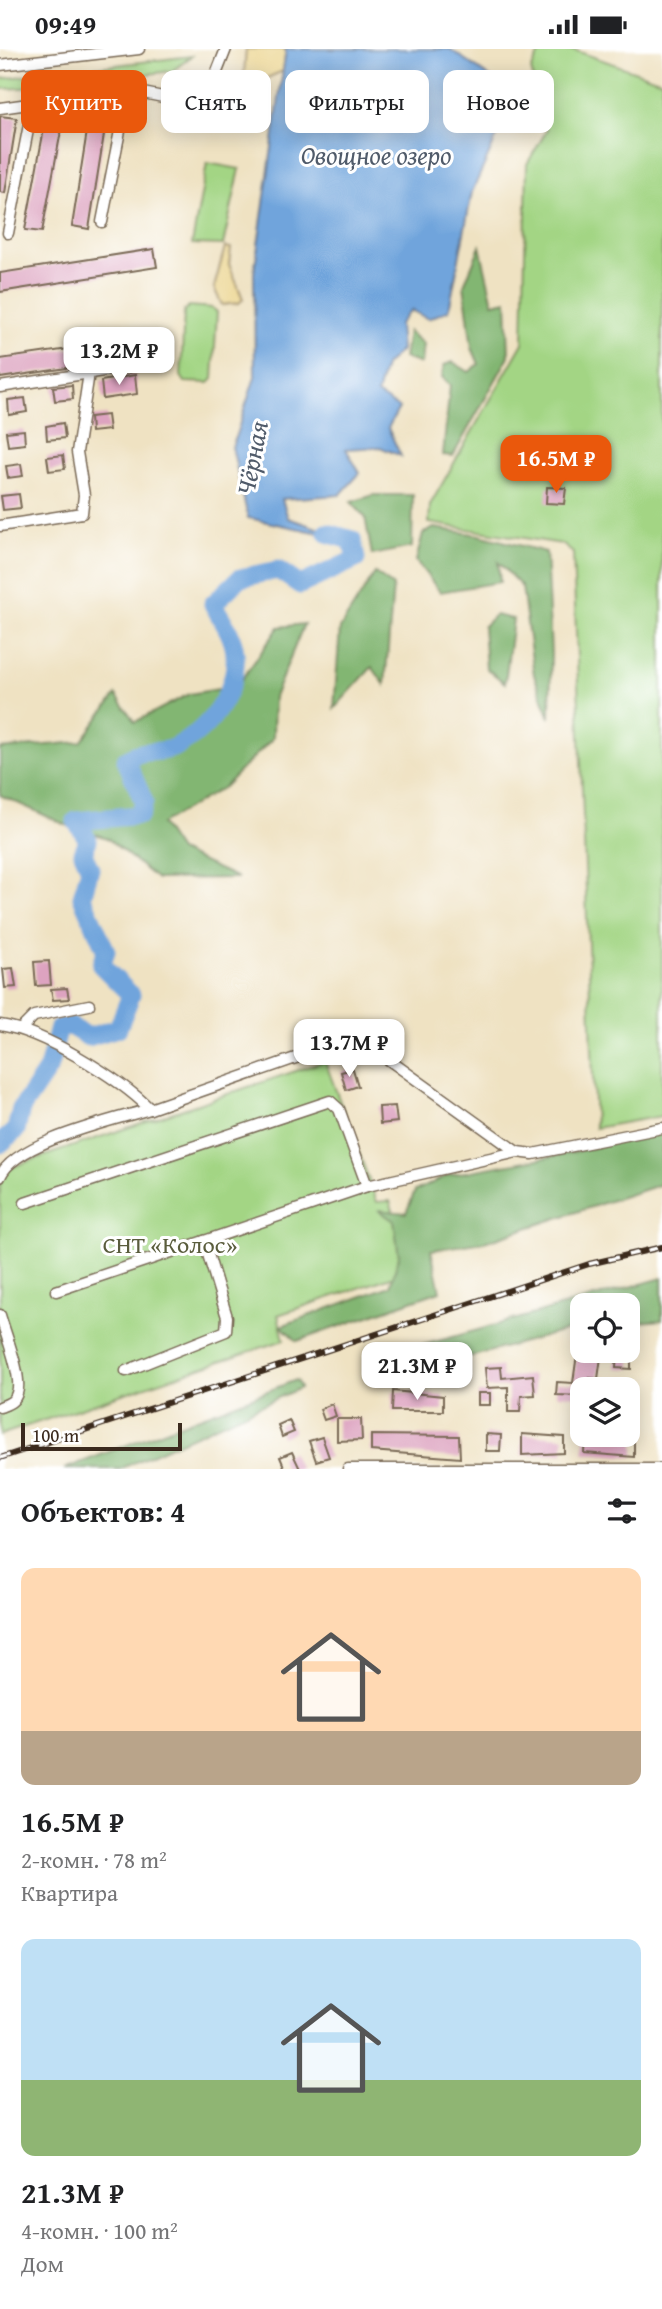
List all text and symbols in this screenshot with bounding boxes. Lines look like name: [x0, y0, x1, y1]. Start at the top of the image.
text: 09:49: [35, 5, 96, 44]
chip: Купить: [21, 70, 147, 133]
chip: Снять: [161, 70, 271, 133]
chip: Фильтры: [285, 70, 429, 133]
chip: Новое: [443, 70, 554, 133]
water label: Овощное озеро: [301, 135, 451, 174]
pin: 13.2M ₽: [54, 327, 184, 387]
text: 13.2M ₽: [79, 333, 159, 366]
water label: Чёрная: [225, 417, 278, 499]
pin: 16.5M ₽: [491, 435, 621, 495]
text: 16.5M ₽: [516, 441, 596, 474]
pin: 13.7M ₽: [284, 1019, 414, 1079]
text: 13.7M ₽: [309, 1025, 389, 1058]
park label: СНТ «Колос»: [103, 1227, 237, 1262]
map controls: [570, 1293, 640, 1447]
button: locate: [570, 1293, 640, 1363]
pin: 21.3M ₽: [352, 1343, 482, 1402]
text: 21.3M ₽: [377, 1348, 457, 1381]
button: layers: [570, 1377, 640, 1447]
scale bar: [21, 1420, 182, 1452]
text: 100 m: [32, 1421, 79, 1449]
text: Объектов: 4: [21, 1489, 185, 1533]
icon: filters: [603, 1492, 641, 1530]
icon: home: [268, 1614, 394, 1740]
text: 16.5M ₽: [21, 1799, 124, 1843]
text: 2-комн. · 78 m²: [21, 1843, 167, 1876]
text: Квартира: [21, 1876, 118, 1909]
icon: home: [268, 1985, 394, 2111]
text: 21.3M ₽: [21, 2170, 124, 2214]
text: 4-комн. · 100 m²: [21, 2214, 178, 2247]
text: Дом: [21, 2247, 64, 2280]

